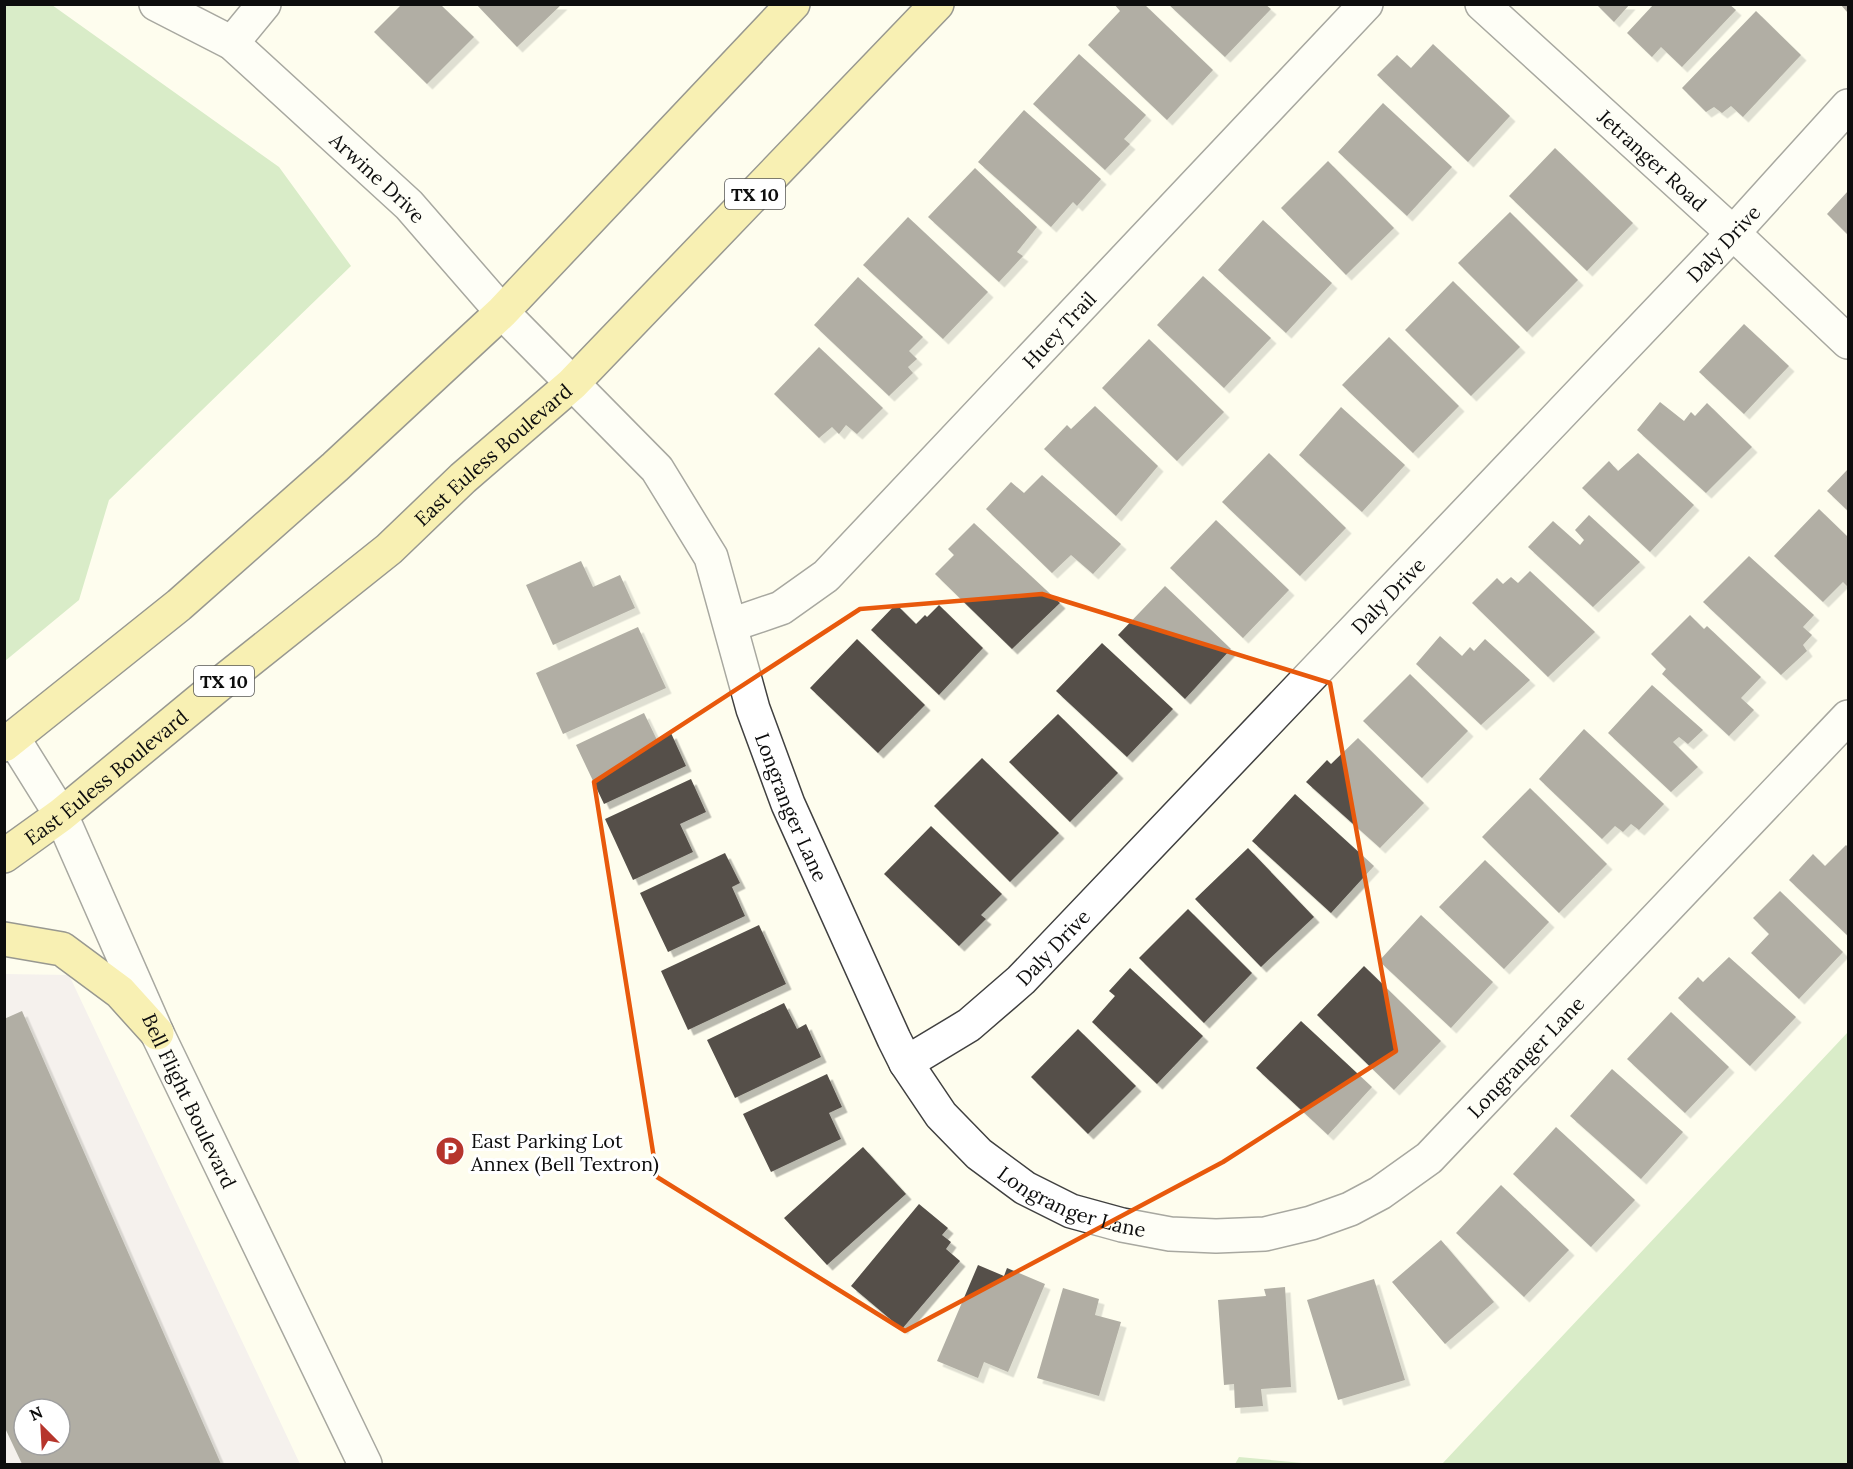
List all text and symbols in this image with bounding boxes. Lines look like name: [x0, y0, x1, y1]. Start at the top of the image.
street label: Jetranger Road: [1592, 103, 1712, 216]
street label: Arwine Drive: [325, 126, 431, 228]
road number: TX 10: [725, 179, 785, 209]
street label: Daly Drive: [1681, 199, 1765, 287]
street label: Huey Trail: [1017, 286, 1101, 373]
street label: East Euless Boulevard: [409, 378, 577, 531]
street label: Daly Drive: [1346, 552, 1430, 639]
road number: TX 10: [194, 666, 254, 696]
street label: East Euless Boulevard: [19, 703, 192, 850]
street label: Longranger Lane: [750, 729, 834, 885]
street label: Daly Drive: [1010, 903, 1095, 990]
street label: Longranger Lane: [1462, 990, 1589, 1123]
street label: Bell Flight Boulevard: [137, 1009, 242, 1192]
place label: East Parking Lot Annex (Bell Textron): [470, 1128, 659, 1177]
parking icon: East Parking Lot Annex (Bell Textron): [434, 1135, 466, 1167]
street label: Longranger Lane: [993, 1160, 1148, 1242]
north arrow: [12, 1397, 72, 1457]
text: N: [26, 1402, 46, 1425]

